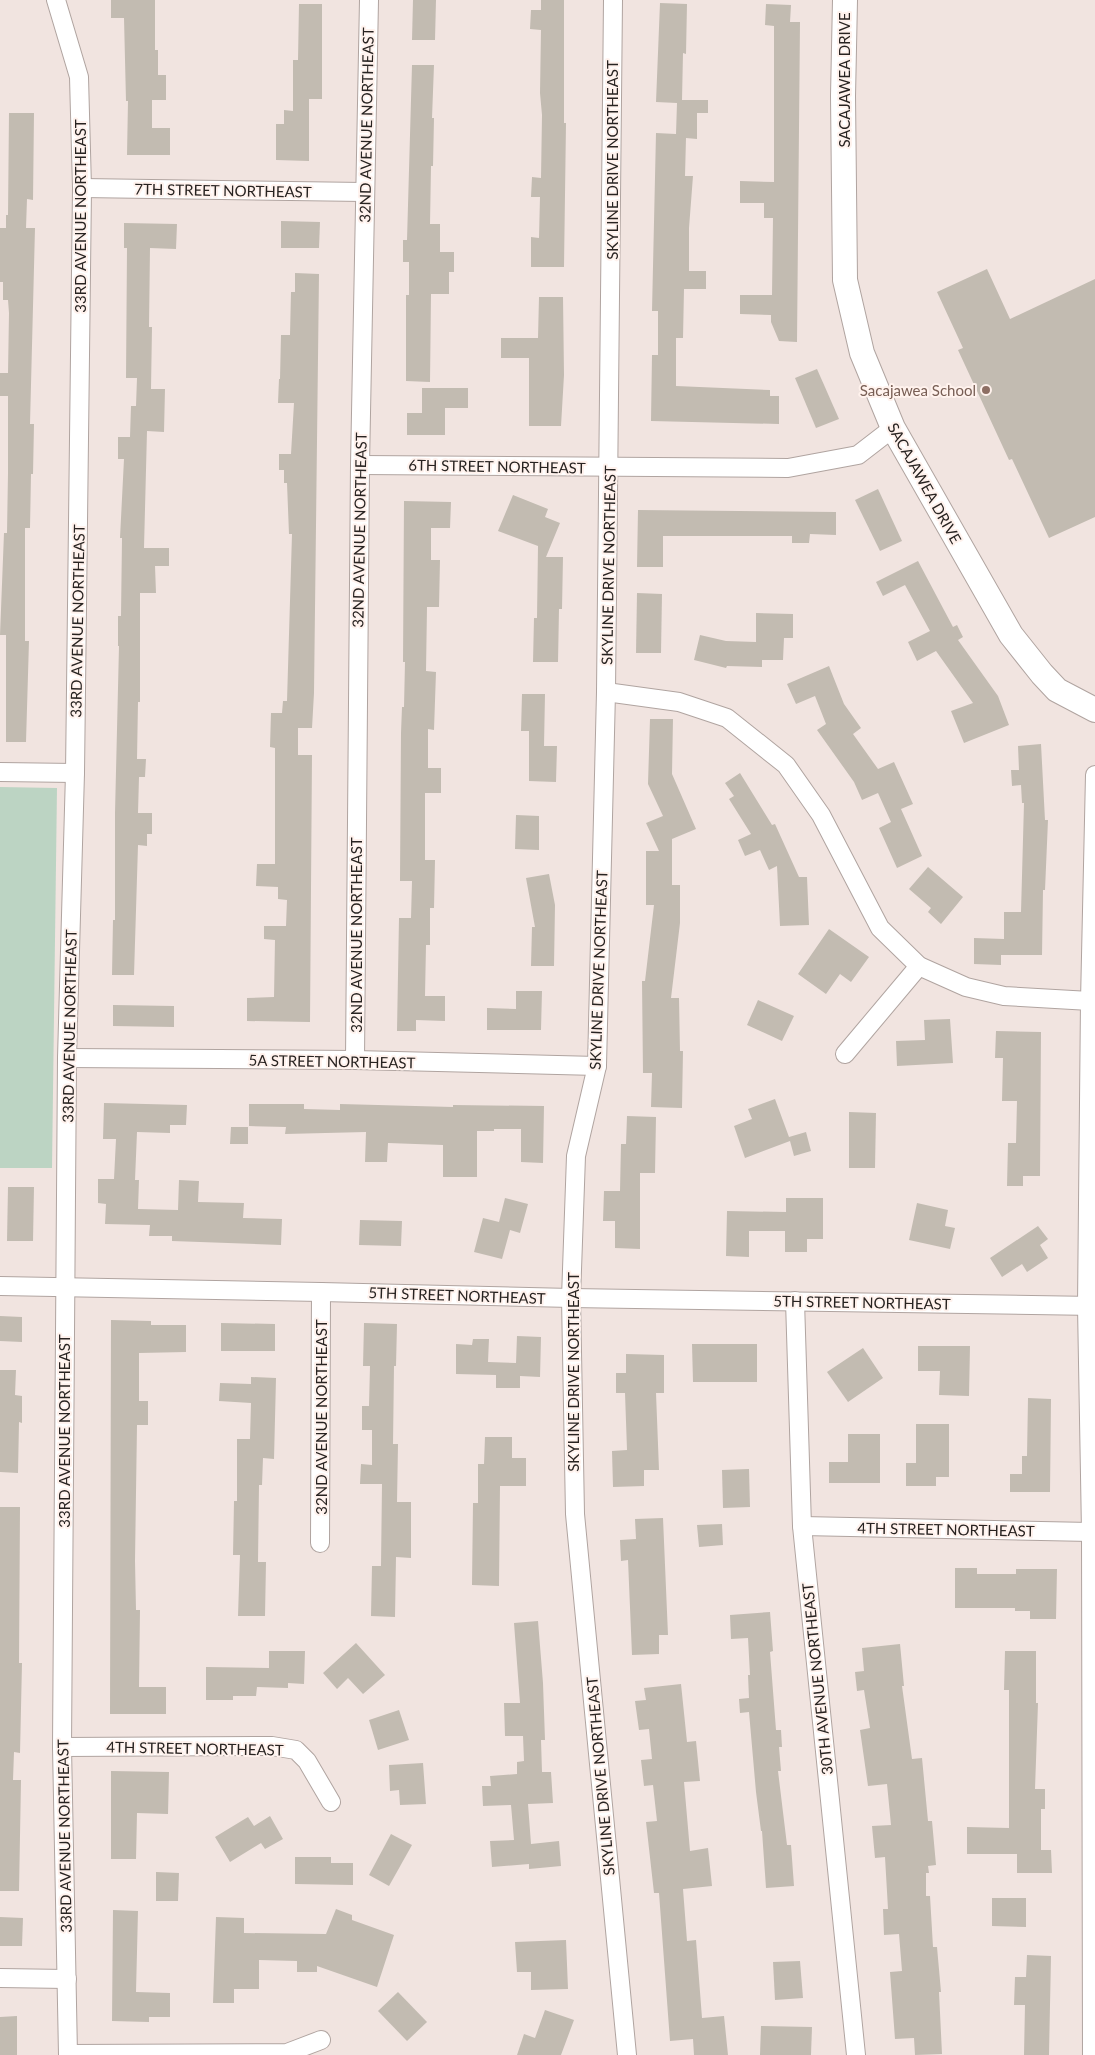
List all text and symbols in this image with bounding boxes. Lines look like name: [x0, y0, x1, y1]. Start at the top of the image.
street label: SACAJAWEA DRIVE: [835, 12, 853, 148]
street label: 32ND AVENUE NORTHEAST: [355, 27, 377, 223]
street label: SKYLINE DRIVE NORTHEAST: [603, 60, 621, 260]
street label: 33RD AVENUE NORTHEAST: [71, 119, 89, 313]
street label: 7TH STREET NORTHEAST: [134, 179, 312, 201]
place label: Sacajawea School: [860, 381, 976, 399]
marker: Sacajawea School: [980, 384, 992, 396]
street label: SACAJAWEA DRIVE: [884, 420, 966, 546]
street label: 32ND AVENUE NORTHEAST: [348, 432, 370, 628]
street label: 6TH STREET NORTHEAST: [408, 455, 586, 477]
street label: SKYLINE DRIVE NORTHEAST: [597, 465, 619, 665]
street label: 33RD AVENUE NORTHEAST: [66, 524, 88, 718]
street label: 32ND AVENUE NORTHEAST: [347, 837, 365, 1033]
street label: SKYLINE DRIVE NORTHEAST: [586, 870, 610, 1070]
street label: 33RD AVENUE NORTHEAST: [58, 929, 80, 1123]
street label: 5A STREET NORTHEAST: [248, 1051, 416, 1071]
street label: SKYLINE DRIVE NORTHEAST: [564, 1272, 582, 1472]
street label: 5TH STREET NORTHEAST: [368, 1283, 546, 1307]
street label: 5TH STREET NORTHEAST: [773, 1291, 951, 1313]
street label: 32ND AVENUE NORTHEAST: [312, 1319, 330, 1515]
street label: 33RD AVENUE NORTHEAST: [55, 1334, 73, 1528]
street label: 4TH STREET NORTHEAST: [857, 1518, 1035, 1540]
street label: 30TH AVENUE NORTHEAST: [798, 1582, 836, 1776]
street label: SKYLINE DRIVE NORTHEAST: [582, 1676, 618, 1876]
street label: 4TH STREET NORTHEAST: [106, 1737, 284, 1759]
street label: 33RD AVENUE NORTHEAST: [53, 1739, 75, 1933]

